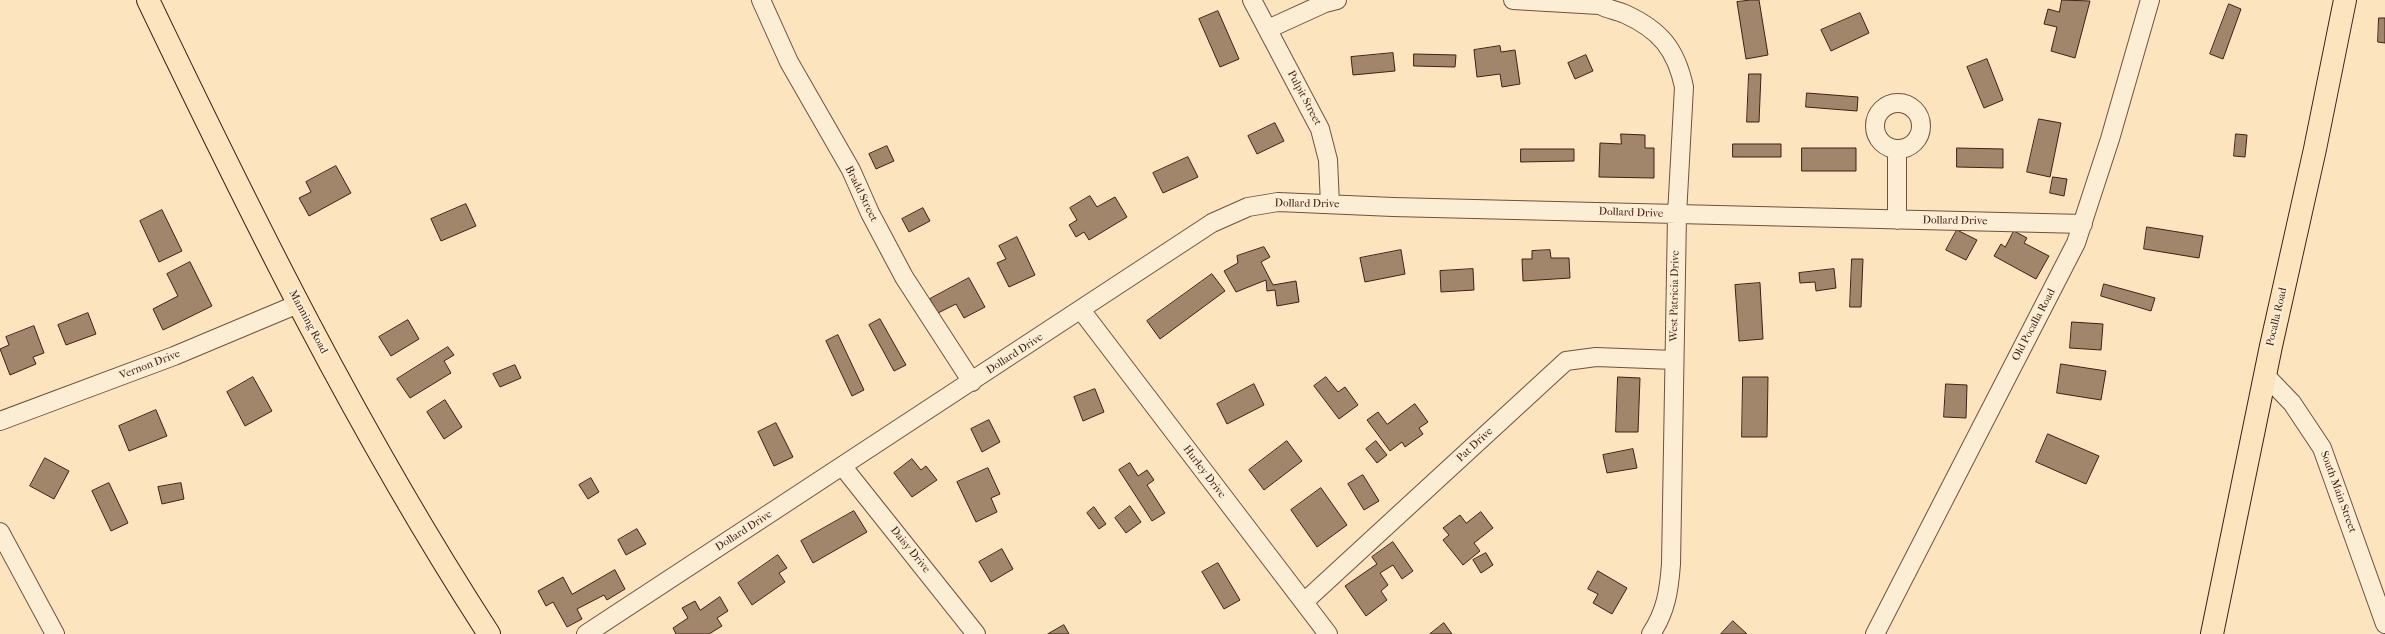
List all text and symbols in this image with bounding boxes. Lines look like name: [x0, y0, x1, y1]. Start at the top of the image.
street label: Pulpit Street: [1284, 68, 1324, 128]
street label: Bradd Street: [842, 164, 880, 224]
street label: Dollard Drive: [1274, 197, 1340, 211]
street label: Dollard Drive: [1598, 205, 1664, 221]
street label: Dollard Drive: [1922, 214, 1988, 228]
street label: West Patricia Drive: [1668, 250, 1682, 342]
street label: Pocalla Road: [2264, 286, 2290, 348]
street label: Old Pocalla Road: [2009, 287, 2059, 363]
street label: Manning Road: [286, 288, 330, 356]
street label: Dollard Drive: [984, 331, 1046, 377]
street label: Vernon Drive: [118, 347, 182, 383]
street label: Pat Drive: [1454, 425, 1496, 465]
street label: Hurley Drive: [1180, 443, 1228, 501]
street label: South Main Street: [2317, 449, 2359, 535]
street label: Dollard Drive: [713, 508, 775, 554]
street label: Daisy Drive: [887, 524, 933, 576]

